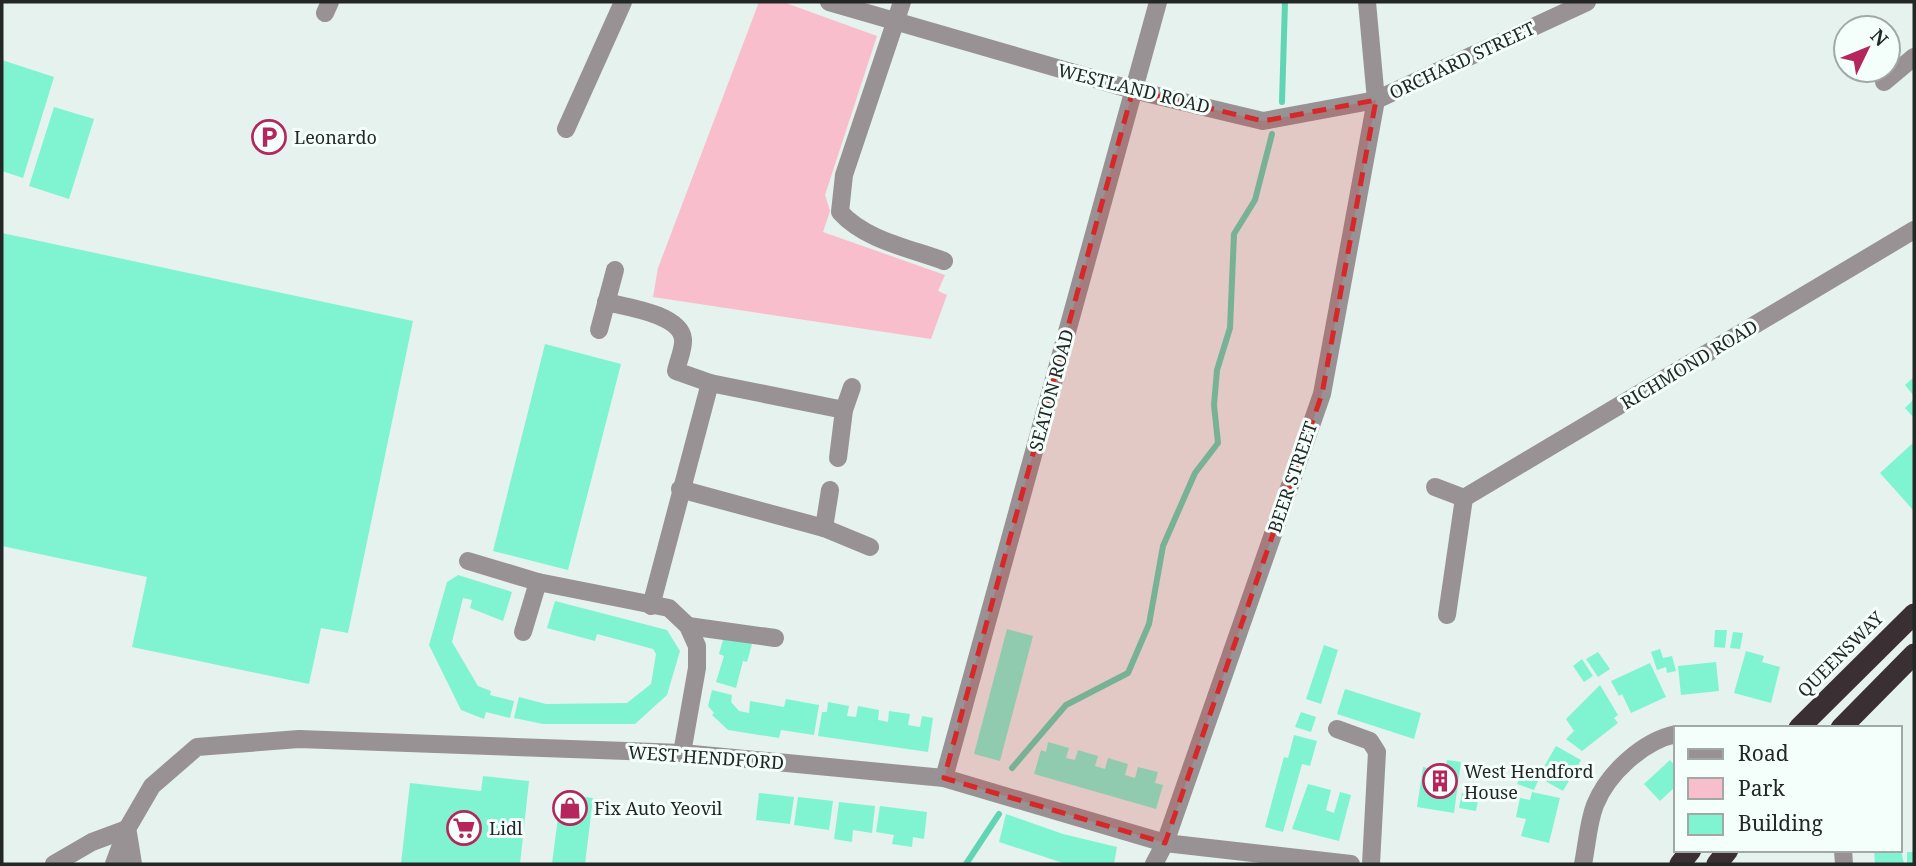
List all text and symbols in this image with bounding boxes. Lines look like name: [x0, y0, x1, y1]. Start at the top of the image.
north arrow: [1832, 14, 1902, 84]
street label: ORCHARD STREET: [1385, 16, 1539, 104]
text: N: [1865, 23, 1894, 52]
street label: WESTLAND ROAD: [1055, 57, 1213, 119]
parking icon: Leonardo: [250, 118, 288, 156]
place label: Leonardo: [294, 125, 377, 149]
street label: RICHMOND ROAD: [1616, 314, 1762, 414]
street label: SEATON ROAD: [1023, 326, 1079, 454]
street label: BEER STREET: [1262, 418, 1322, 536]
street label: QUEENSWAY: [1792, 605, 1889, 702]
legend: [1674, 726, 1902, 852]
text: Road: [1738, 739, 1789, 767]
street label: WEST HENDFORD: [627, 740, 785, 774]
place label: West Hendford House: [1464, 759, 1594, 804]
building icon: West Hendford House: [1421, 762, 1459, 800]
text: Park: [1738, 774, 1785, 802]
shop icon: Fix Auto Yeovil: [551, 789, 589, 827]
place label: Fix Auto Yeovil: [594, 796, 723, 820]
supermarket icon: Lidl: [445, 809, 483, 847]
text: Building: [1738, 809, 1823, 837]
place label: Lidl: [489, 816, 523, 840]

